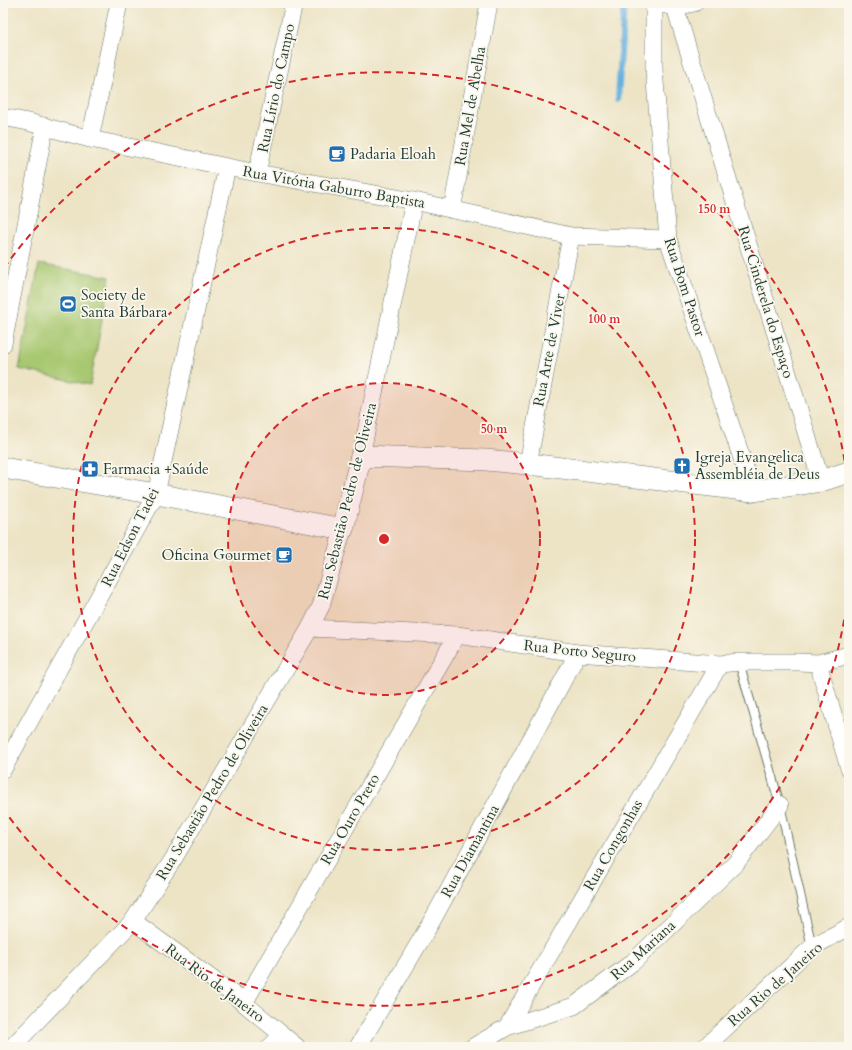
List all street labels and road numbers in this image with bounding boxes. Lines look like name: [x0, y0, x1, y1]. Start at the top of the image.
street label: Rua Lírio do Campo: [253, 22, 299, 154]
street label: Rua Mel de Abelha: [450, 44, 490, 167]
street label: Rua Vitória Gaburro Baptista: [241, 161, 427, 213]
street label: Rua Cinderela do Espaço: [733, 223, 799, 381]
street label: Rua Bom Pastor: [660, 235, 711, 339]
street label: Rua Arte de Viver: [528, 291, 570, 408]
street label: Rua Sebastião Pedro de Oliveira: [313, 400, 381, 602]
street label: Rua Edson Tadei: [96, 484, 164, 590]
street label: Rua Porto Seguro: [523, 635, 637, 667]
street label: Rua Sebastião Pedro de Oliveira: [151, 700, 273, 884]
street label: Rua Ouro Preto: [316, 770, 384, 868]
street label: Rua Congonhas: [579, 796, 647, 894]
street label: Rua Diamantina: [436, 800, 504, 901]
street label: Rua Mariana: [606, 915, 680, 985]
street label: Rua Rio de Janeiro: [723, 937, 827, 1031]
street label: Rua Rio de Janeiro: [161, 939, 269, 1027]

